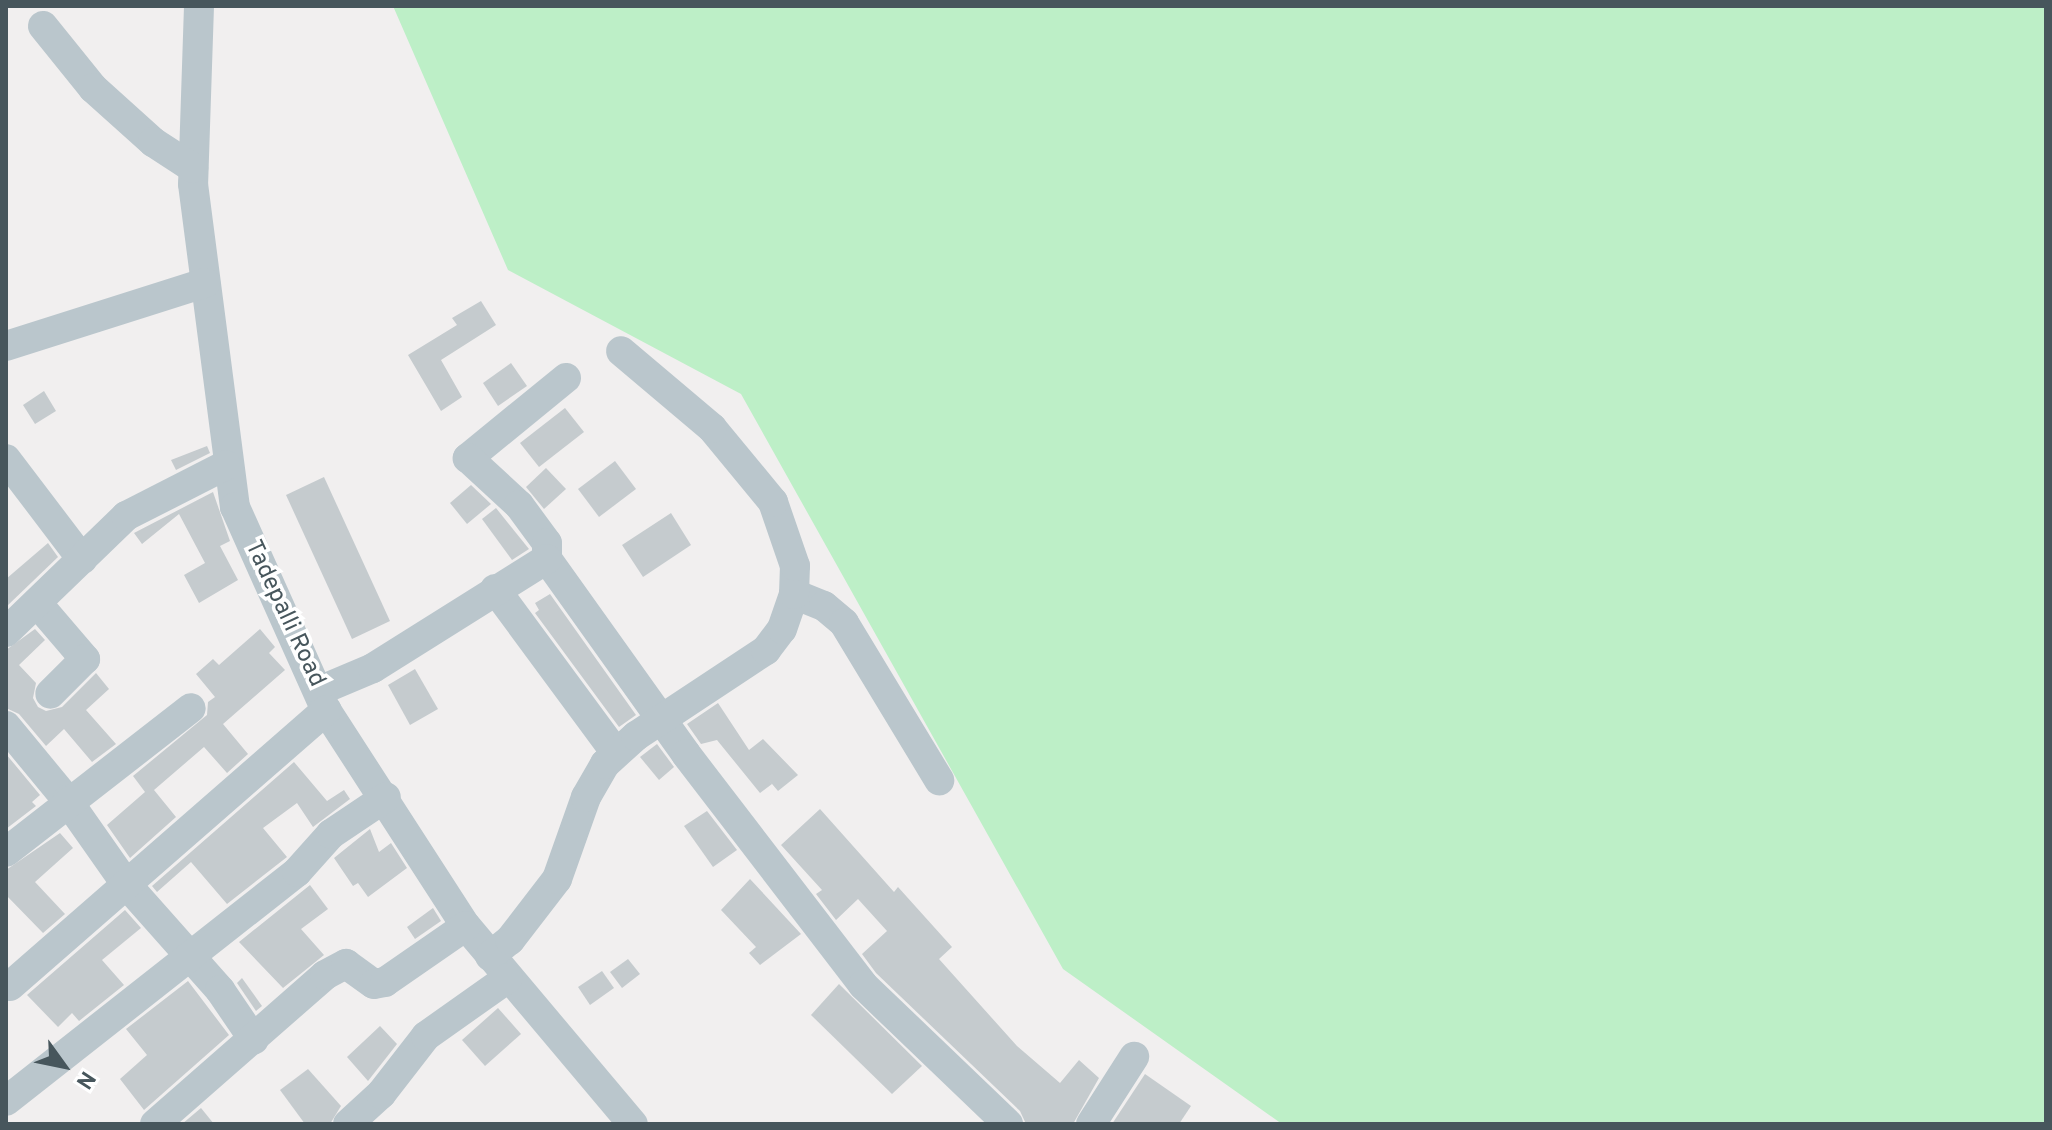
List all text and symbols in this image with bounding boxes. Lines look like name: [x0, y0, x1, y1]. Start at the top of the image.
street label: Tadepalli Road: [237, 536, 331, 692]
north arrow: [24, 1026, 104, 1106]
text: N: [69, 1065, 100, 1093]

